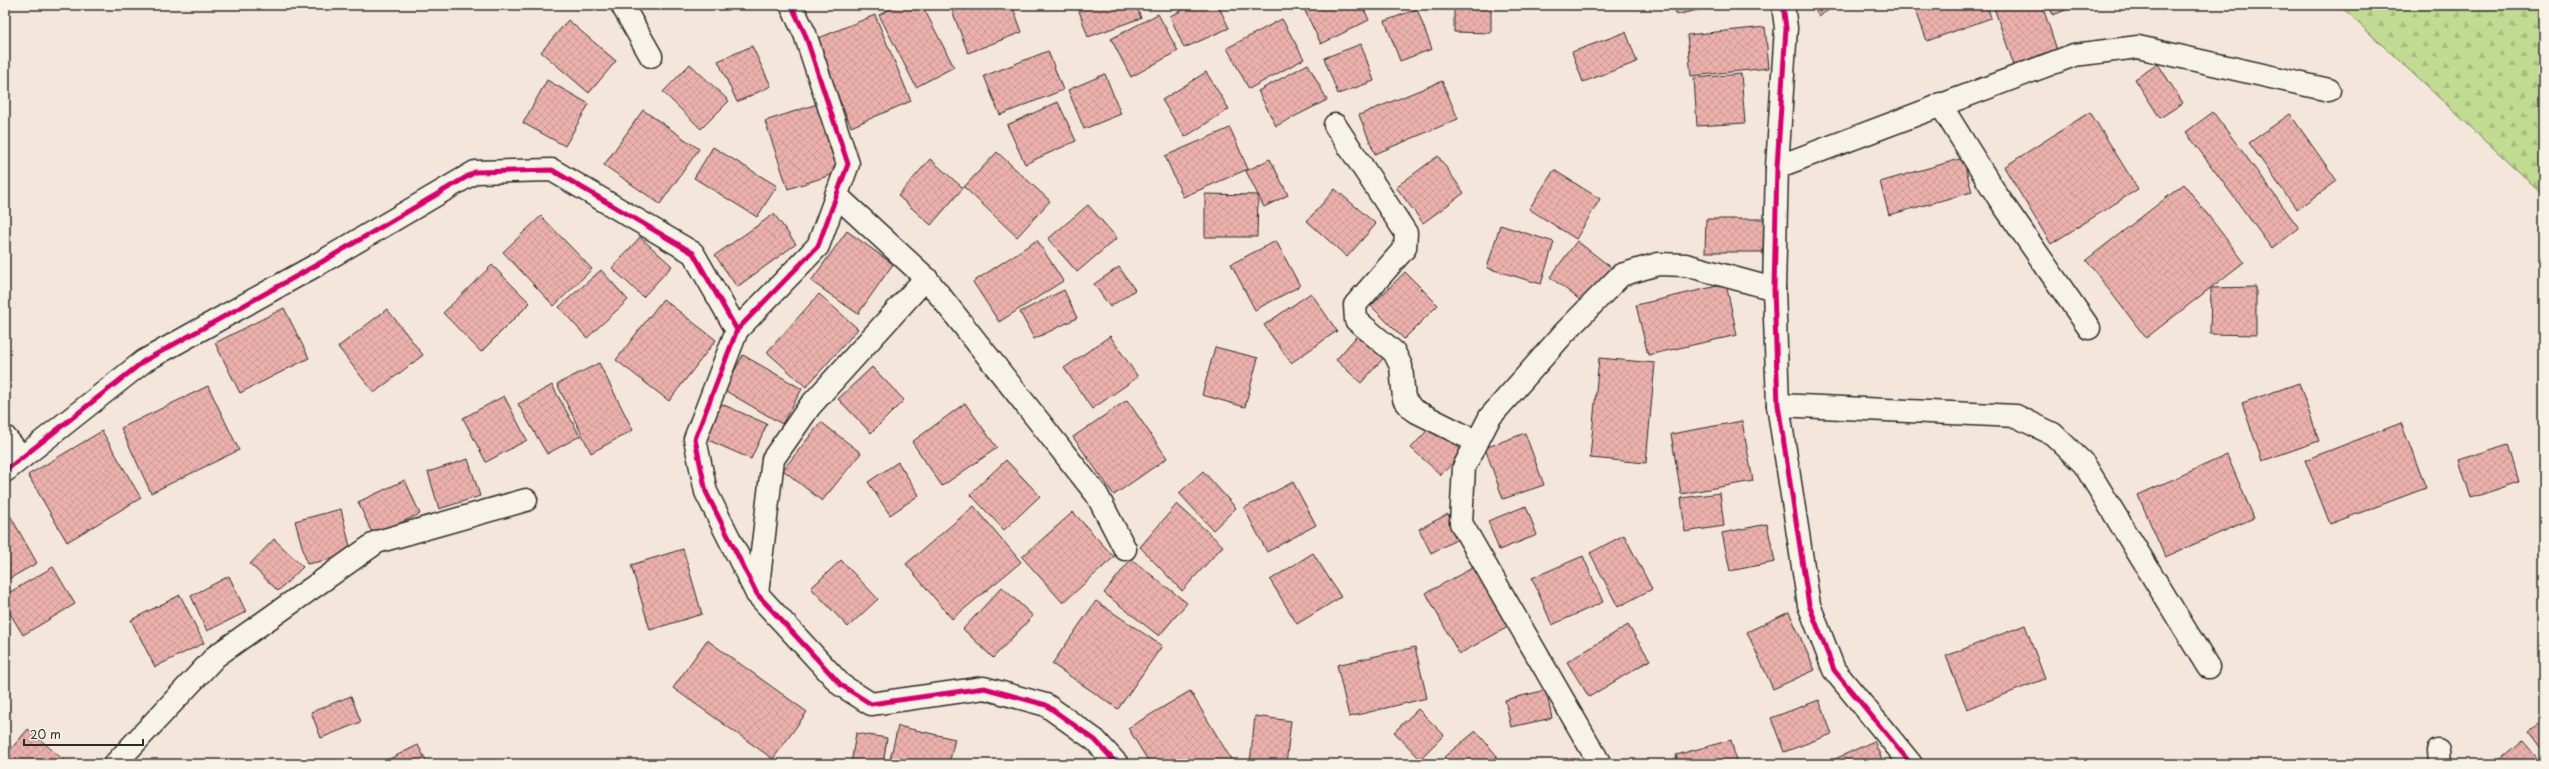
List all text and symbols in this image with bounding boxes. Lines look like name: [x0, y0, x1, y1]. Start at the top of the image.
scale bar: [24, 721, 143, 747]
text: 20 m: [30, 725, 61, 743]

